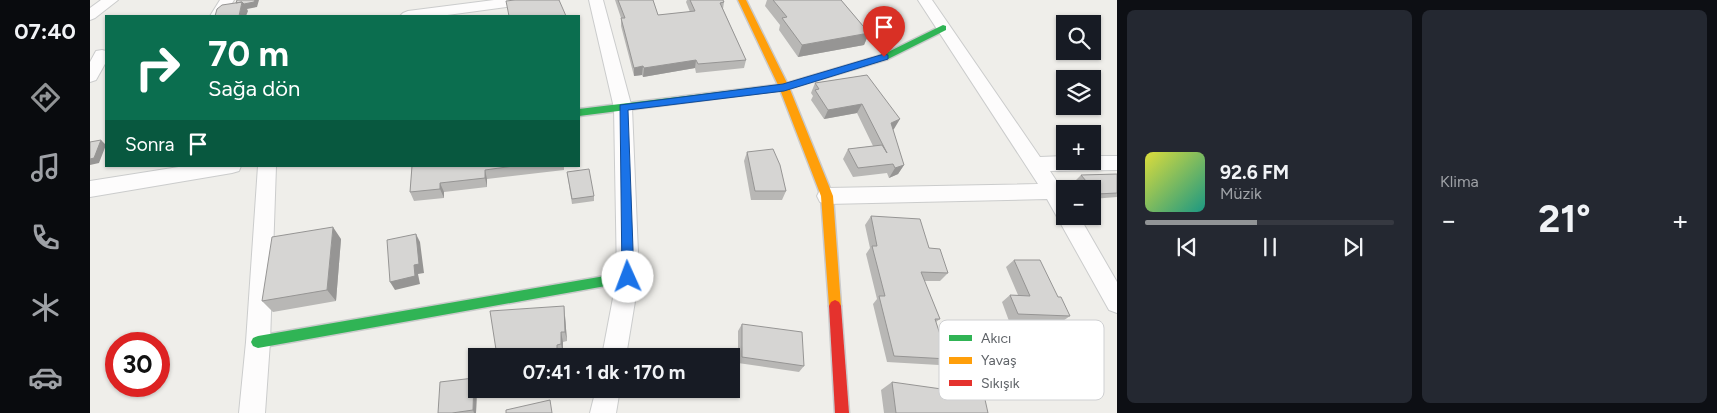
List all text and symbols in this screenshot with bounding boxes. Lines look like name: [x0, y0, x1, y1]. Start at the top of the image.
pin: [863, 6, 905, 57]
icon: arrive: [870, 13, 898, 41]
map controls: [1056, 15, 1101, 225]
button: search: [1056, 15, 1101, 60]
text: 07:40: [14, 18, 76, 45]
text: 70 m: [208, 33, 289, 75]
icon: right: [125, 35, 190, 100]
button: layers: [1056, 70, 1101, 115]
text: Sağa dön: [208, 75, 300, 102]
icon: directions: [28, 80, 63, 115]
button: +: [1056, 125, 1101, 170]
icon: arrive: [184, 130, 212, 158]
text: Sonra: [125, 133, 174, 156]
icon: music: [28, 150, 63, 185]
text: 92.6 FM: [1220, 161, 1289, 184]
text: Klima: [1440, 172, 1479, 191]
button: −: [1056, 180, 1101, 225]
text: Müzik: [1220, 184, 1262, 203]
text: 21°: [1538, 196, 1591, 242]
text: −: [1440, 203, 1457, 237]
text: +: [1672, 203, 1689, 237]
icon: phone: [28, 220, 63, 255]
icon: previous: [1173, 233, 1201, 261]
icon: pause: [1256, 233, 1284, 261]
icon: next: [1339, 233, 1367, 261]
position arrow: [601, 250, 653, 302]
icon: climate: [28, 290, 63, 325]
legend: [939, 320, 1104, 400]
text: Akıcı: [981, 330, 1011, 347]
speed limit sign: 30: [105, 332, 170, 397]
text: Yavaş: [981, 352, 1017, 369]
icon: car: [28, 360, 63, 395]
text: 07:41 · 1 dk · 170 m: [523, 361, 685, 384]
text: Sıkışık: [981, 375, 1020, 392]

